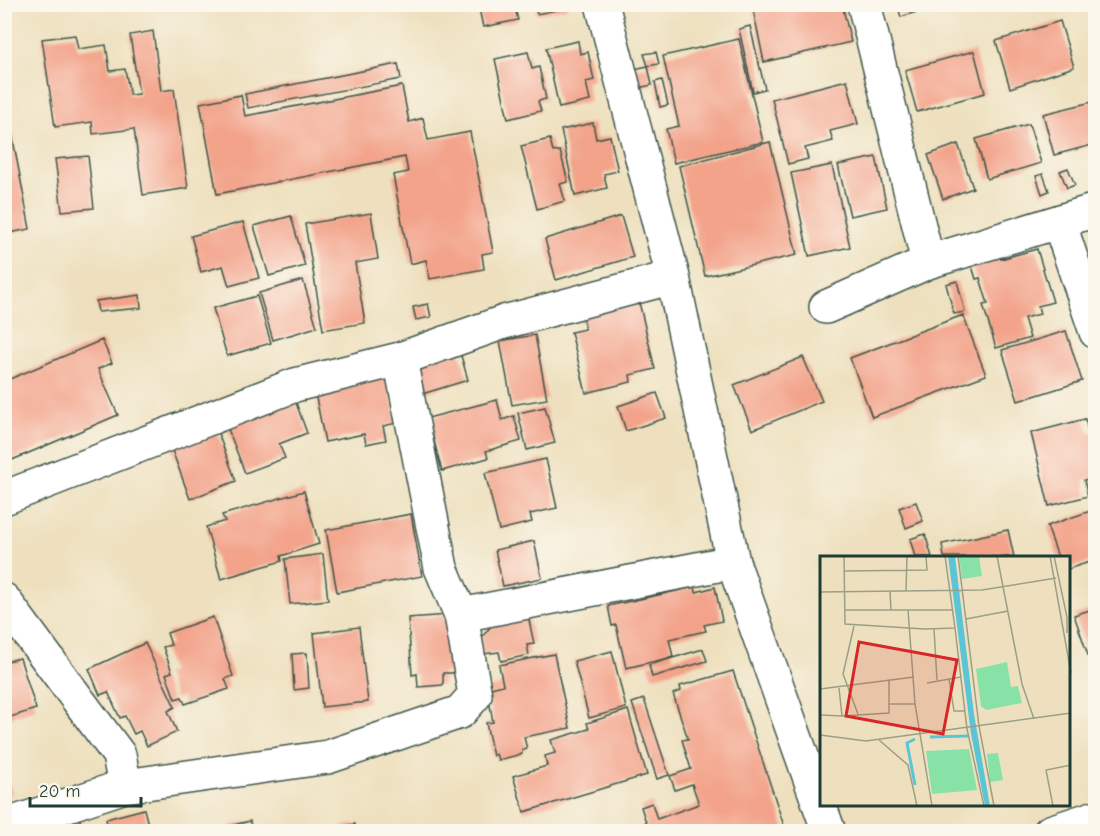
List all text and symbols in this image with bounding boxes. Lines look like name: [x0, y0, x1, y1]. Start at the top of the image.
inset map: [820, 556, 1070, 806]
scale bar: [30, 770, 141, 808]
text: 20 m: [39, 781, 80, 802]

